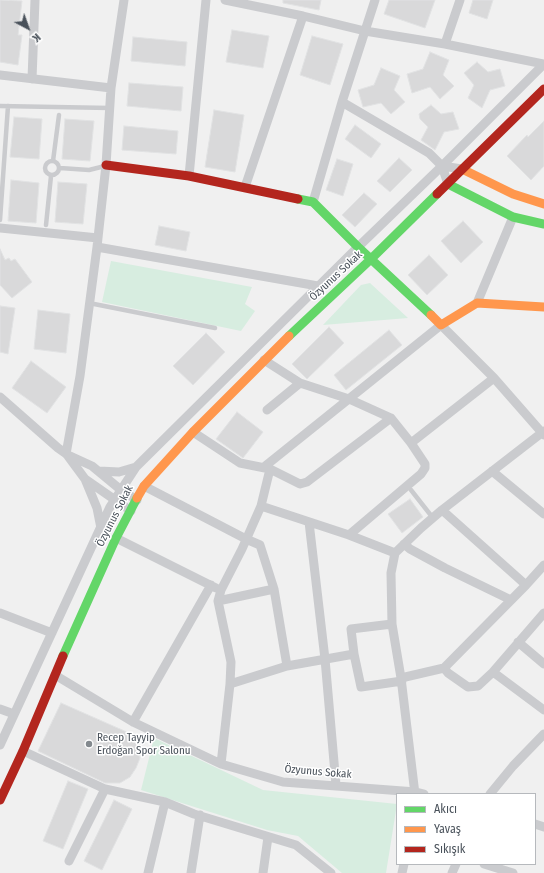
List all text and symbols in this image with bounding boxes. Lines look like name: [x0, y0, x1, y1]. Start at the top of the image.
north arrow: [8, 8, 48, 48]
text: K: [30, 30, 43, 44]
street label: Özyunus Sokak: [307, 248, 365, 304]
street label: Özyunus Sokak: [94, 483, 136, 549]
place label: Recep Tayyip Erdoğan Spor Salonu: [97, 731, 190, 757]
marker: Recep Tayyip Erdoğan Spor Salonu: [84, 739, 94, 749]
street label: Özyunus Sokak: [284, 762, 352, 782]
legend: [396, 793, 536, 865]
text: Akıcı: [434, 802, 457, 816]
text: Yavaş: [434, 822, 461, 836]
text: Sıkışık: [434, 842, 465, 856]

